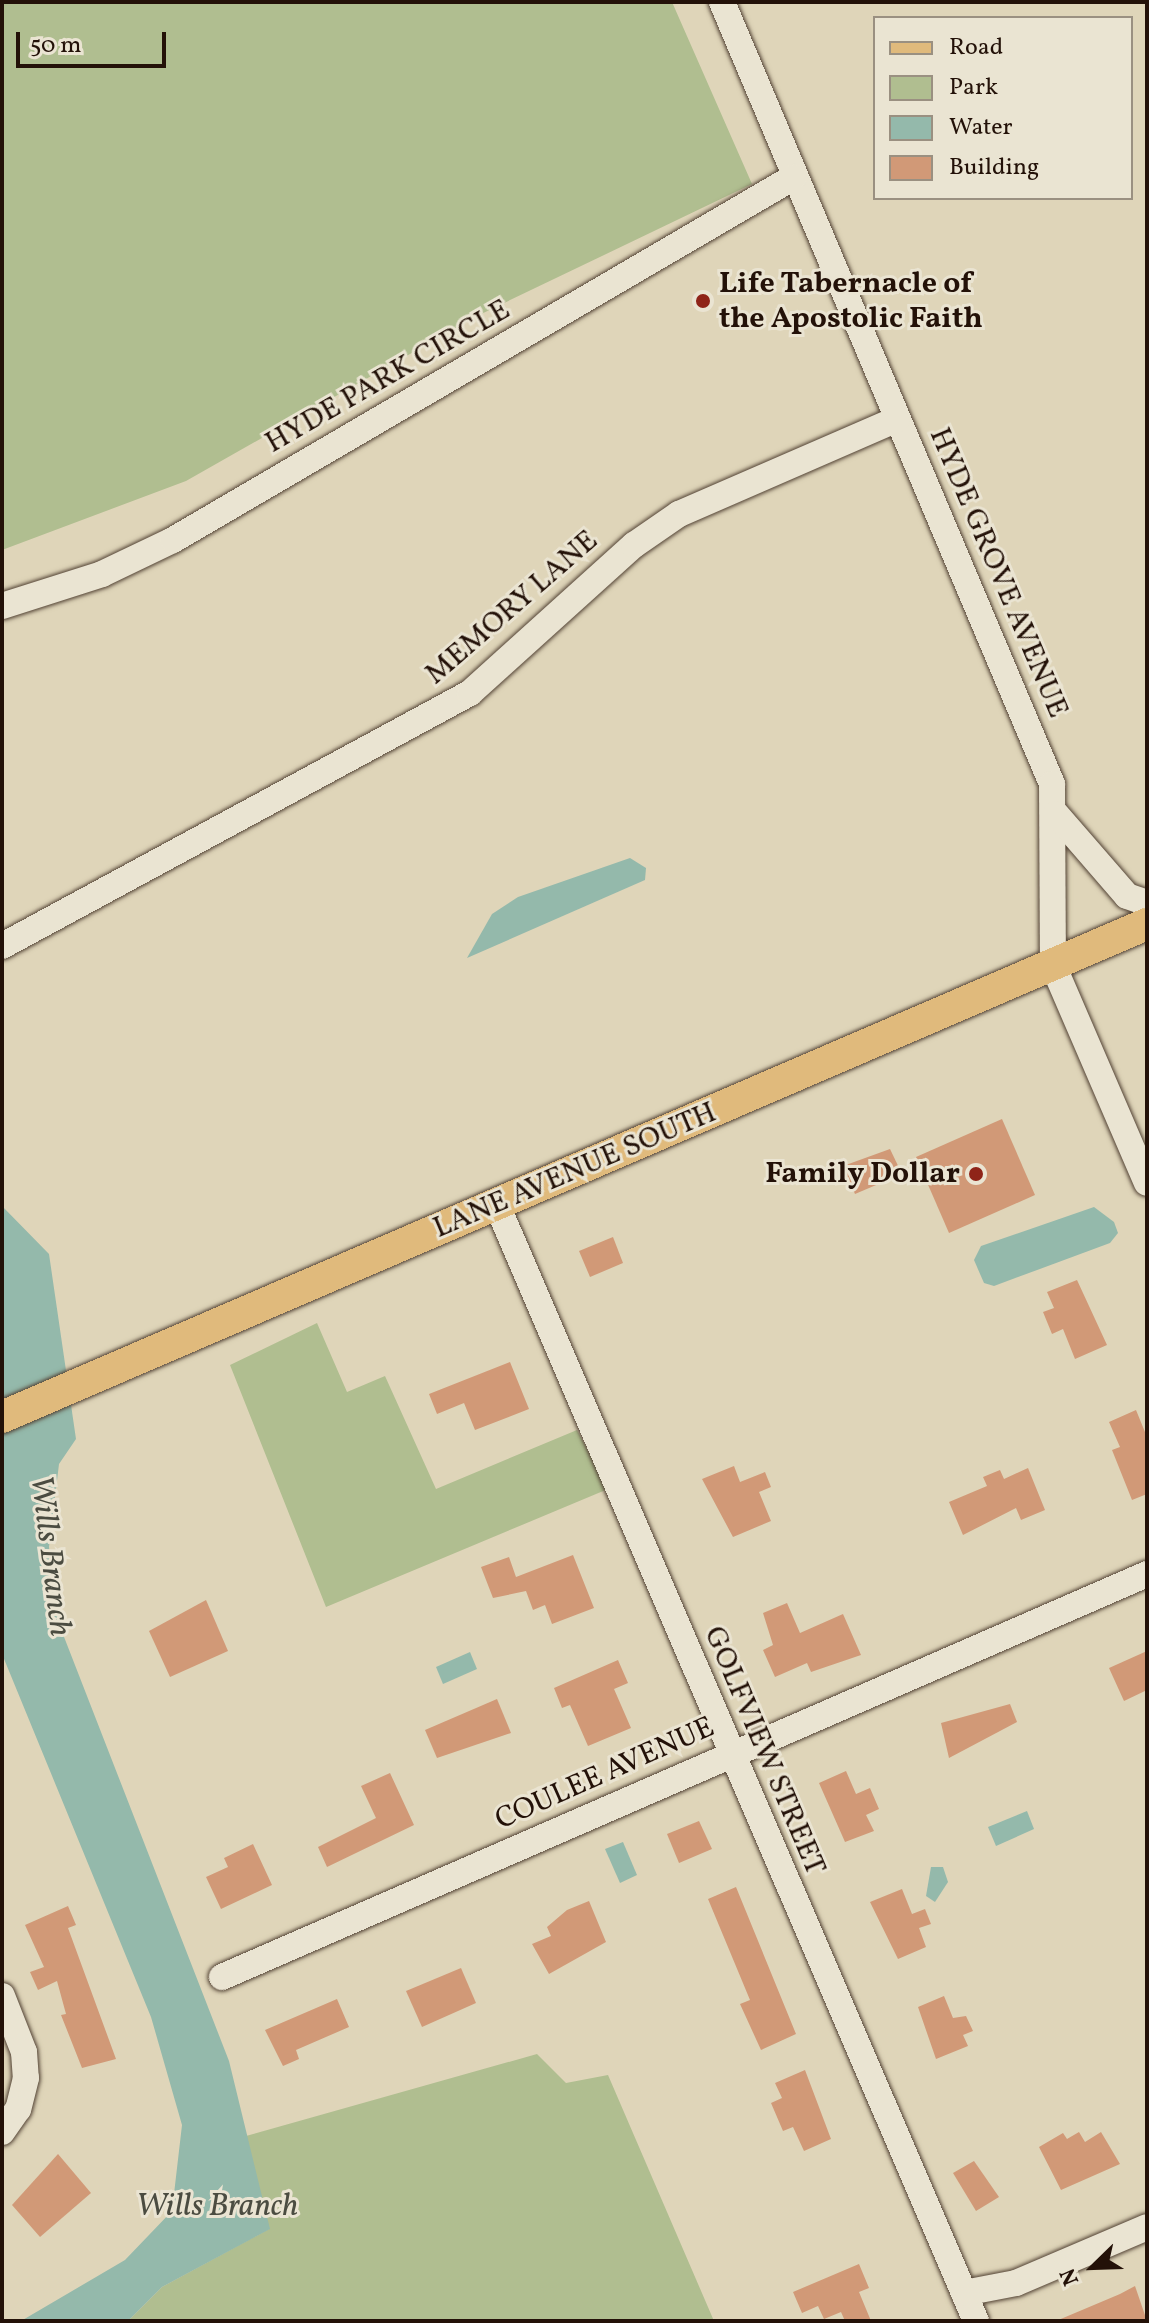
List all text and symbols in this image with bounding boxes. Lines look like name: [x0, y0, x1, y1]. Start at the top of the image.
scale bar: [20, 16, 170, 66]
legend: [873, 16, 1133, 200]
text: 50 m: [30, 29, 82, 63]
text: Road: [949, 31, 1003, 65]
text: Park: [949, 71, 998, 105]
text: Water: [949, 111, 1013, 145]
text: Building: [949, 151, 1039, 185]
place label: Life Tabernacle of the Apostolic Faith: [719, 266, 983, 336]
street label: HYDE PARK CIRCLE: [259, 292, 517, 462]
marker: Life Tabernacle of the Apostolic Faith: [694, 292, 712, 310]
street label: HYDE GROVE AVENUE: [921, 423, 1075, 723]
street label: MEMORY LANE: [418, 523, 606, 693]
street label: LANE AVENUE SOUTH: [428, 1095, 722, 1247]
place label: Family Dollar: [765, 1156, 960, 1192]
marker: Family Dollar: [967, 1165, 985, 1183]
water label: Wills Branch: [20, 1473, 78, 1639]
street label: GOLFVIEW STREET: [695, 1621, 833, 1881]
street label: COULEE AVENUE: [490, 1710, 720, 1838]
water label: Wills Branch: [136, 2188, 298, 2226]
north arrow: [1053, 2227, 1133, 2307]
text: N: [1053, 2263, 1088, 2290]

